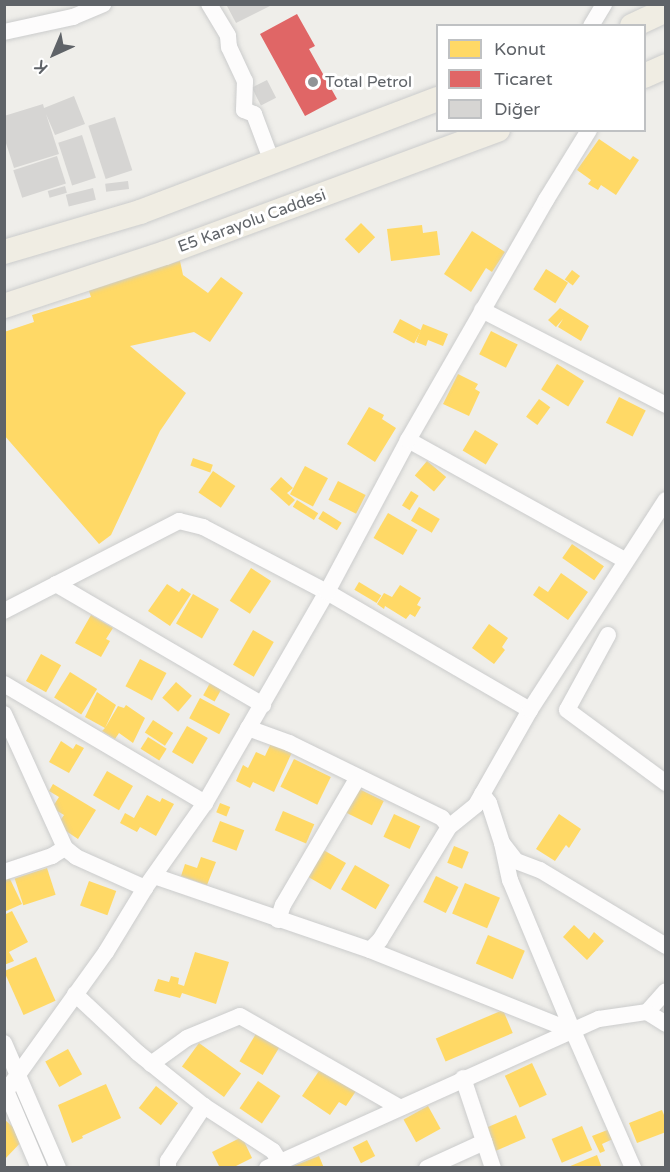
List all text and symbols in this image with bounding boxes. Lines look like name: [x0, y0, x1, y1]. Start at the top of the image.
north arrow: [24, 24, 84, 84]
legend: [436, 24, 646, 132]
text: Konut: [494, 38, 546, 60]
text: K: [31, 56, 52, 78]
text: Ticaret: [494, 68, 553, 90]
place label: Total Petrol: [325, 72, 412, 92]
marker: Total Petrol: [306, 75, 320, 89]
text: Diğer: [494, 98, 540, 120]
street label: E5 Karayolu Caddesi: [175, 185, 329, 257]

